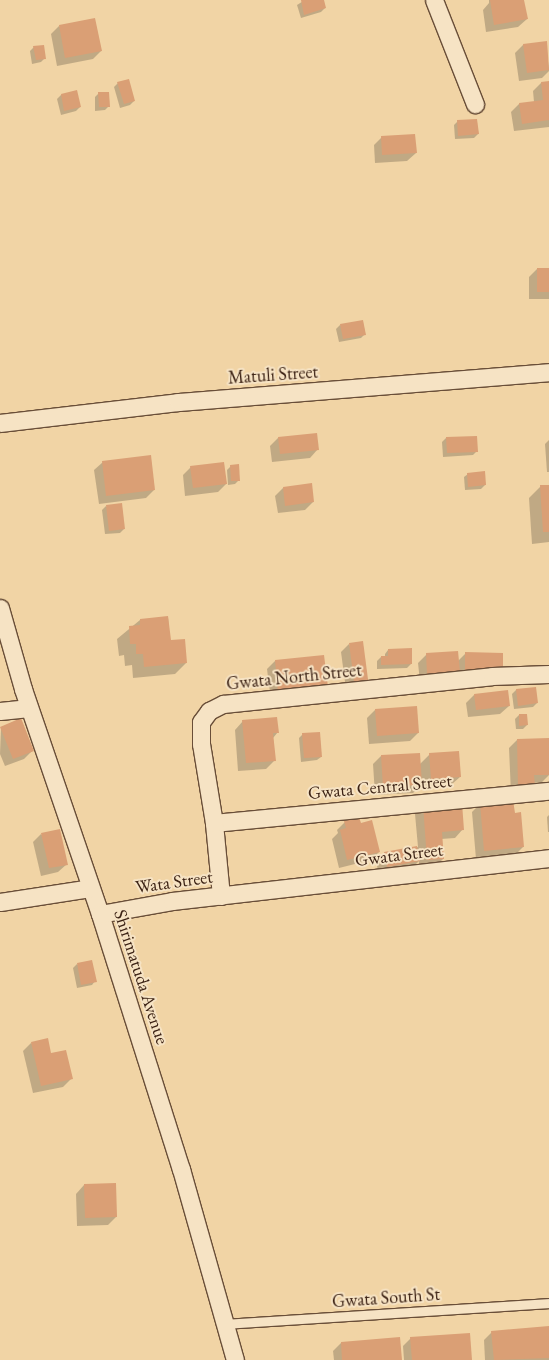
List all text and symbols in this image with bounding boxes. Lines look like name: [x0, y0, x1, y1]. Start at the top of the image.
street label: Matuli Street: [227, 361, 319, 389]
street label: Gwata North Street: [225, 659, 363, 695]
street label: Gwata Central Street: [307, 770, 453, 804]
street label: Gwata Street: [354, 839, 444, 871]
street label: Wata Street: [134, 866, 214, 898]
street label: Shirimatuda Avenue: [109, 907, 173, 1047]
street label: Gwata South St: [331, 1283, 441, 1313]

